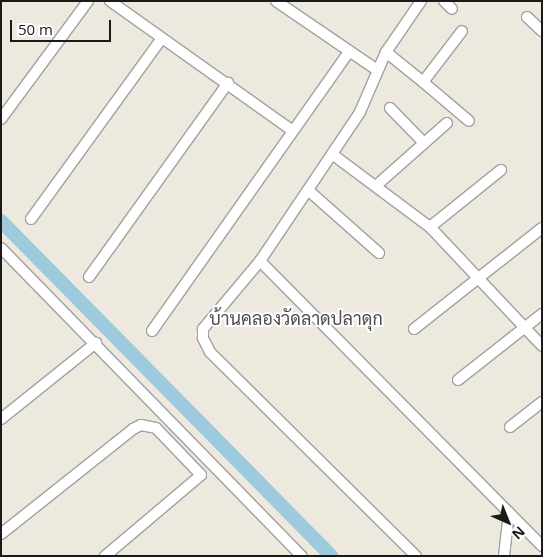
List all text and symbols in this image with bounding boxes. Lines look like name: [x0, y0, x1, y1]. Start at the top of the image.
scale bar: [12, 10, 114, 42]
text: 50 m: [18, 19, 53, 39]
district label: บ้านคลองวัดลาดปลาดุก: [209, 307, 383, 329]
north arrow: [483, 497, 533, 547]
text: N: [508, 522, 529, 544]

